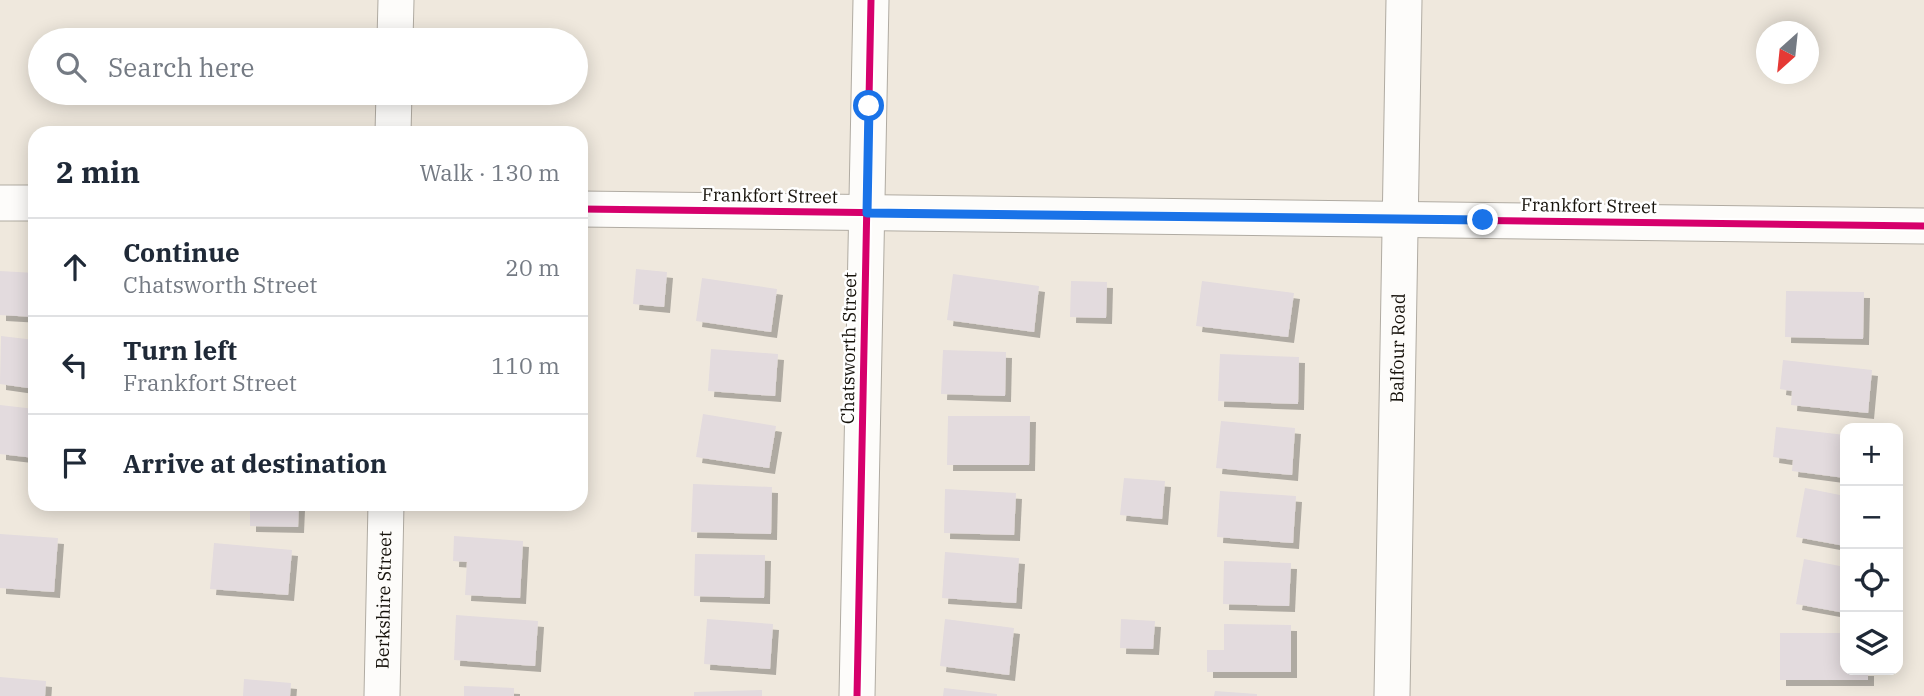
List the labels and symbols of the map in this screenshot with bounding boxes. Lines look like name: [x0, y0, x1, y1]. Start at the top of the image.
north arrow: [1756, 21, 1819, 84]
route start: [853, 90, 884, 121]
street label: Frankfort Street: [702, 183, 838, 208]
street label: Frankfort Street: [1521, 193, 1657, 218]
route end: [1467, 204, 1498, 235]
street label: Chatsworth Street: [836, 272, 861, 424]
street label: Balfour Road: [1385, 293, 1410, 403]
street label: Berkshire Street: [371, 531, 396, 669]

